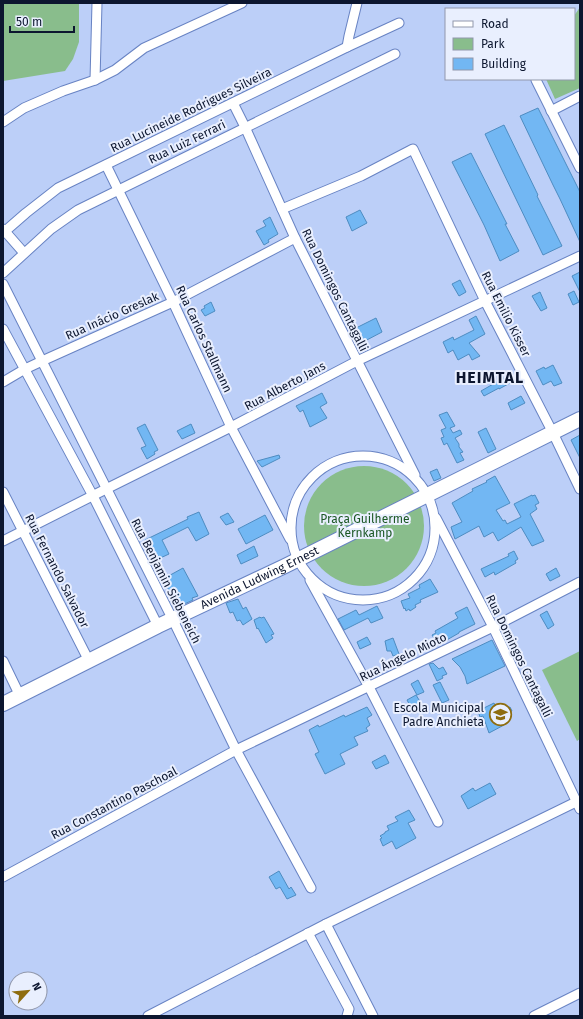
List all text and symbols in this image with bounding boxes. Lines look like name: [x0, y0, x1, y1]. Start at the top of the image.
scale bar: [10, 8, 74, 34]
legend: [445, 8, 575, 80]
text: 50 m: [16, 15, 42, 29]
text: Road: [481, 17, 509, 31]
text: Park: [481, 37, 505, 51]
text: Building: [481, 57, 527, 71]
street label: Rua Lucineide Rodrigues Silveira: [108, 65, 274, 155]
street label: Rua Luiz Ferrari: [146, 117, 228, 167]
street label: Rua Domingos Cantagalli: [299, 226, 371, 354]
street label: Rua Emilio Kisser: [478, 269, 534, 359]
street label: Rua Carlos Stallmann: [173, 283, 235, 395]
street label: Rua Inácio Greslak: [63, 289, 162, 343]
street label: Rua Alberto Jans: [242, 359, 328, 413]
district label: HEIMTAL: [456, 368, 524, 387]
street label: Rua Fernando Salvador: [22, 512, 92, 631]
park label: Praça Guilherme Kernkamp: [320, 512, 410, 540]
street label: Rua Benjamin Siebeneich: [128, 516, 204, 646]
street label: Avenida Ludwing Ernest: [198, 543, 322, 612]
street label: Rua Domingos Cantagalli: [483, 592, 555, 720]
street label: Rua Ángelo Mioto: [357, 629, 449, 684]
place label: Escola Municipal Padre Anchieta: [394, 701, 484, 729]
school or university icon: Escola Municipal Padre Anchieta: [487, 702, 513, 728]
street label: Rua Constantino Paschoal: [49, 764, 180, 842]
north arrow: [8, 971, 48, 1011]
text: N: [29, 980, 44, 993]

